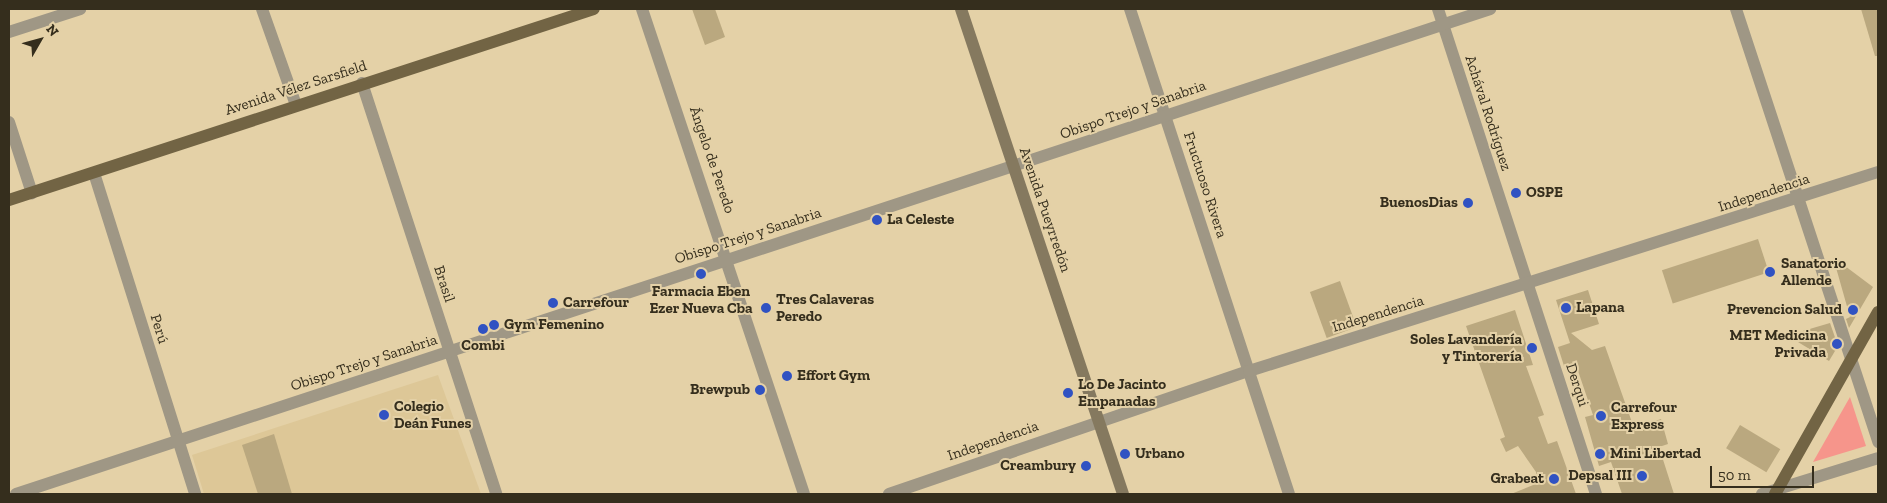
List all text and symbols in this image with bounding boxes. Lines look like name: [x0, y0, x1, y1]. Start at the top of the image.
north arrow: [15, 15, 65, 65]
text: N: [42, 21, 62, 40]
street label: Achával Rodríguez: [1461, 53, 1515, 173]
street label: Avenida Vélez Sarsfield: [223, 57, 369, 119]
street label: Obispo Trejo y Sanabria: [1057, 76, 1209, 144]
street label: Ángelo de Peredo: [685, 104, 739, 216]
street label: Fructuoso Rivera: [1179, 130, 1231, 240]
street label: Avenida Pueyrredón: [1015, 145, 1075, 275]
street label: Independencia: [1716, 170, 1812, 216]
place label: OSPE: [1526, 184, 1563, 202]
marker: OSPE: [1510, 187, 1522, 199]
place label: BuenosDias: [1380, 194, 1458, 212]
marker: BuenosDias: [1462, 197, 1474, 209]
street label: Obispo Trejo y Sanabria: [672, 204, 824, 268]
place label: La Celeste: [887, 211, 954, 229]
marker: La Celeste: [871, 214, 883, 226]
place label: Sanatorio Allende: [1781, 254, 1846, 289]
street label: Brasil: [430, 263, 458, 305]
marker: Sanatorio Allende: [1763, 265, 1777, 279]
marker: Farmacia Eben Ezer Nueva Cba: [695, 268, 707, 280]
place label: Farmacia Eben Ezer Nueva Cba: [649, 282, 753, 317]
place label: Tres Calaveras Peredo: [776, 290, 874, 325]
street label: Independencia: [1330, 292, 1426, 336]
place label: Carrefour: [563, 294, 629, 312]
marker: Carrefour: [547, 297, 559, 309]
place label: Lapana: [1576, 299, 1625, 317]
place label: Prevencion Salud: [1727, 301, 1842, 319]
marker: Tres Calaveras Peredo: [760, 302, 772, 314]
marker: Lapana: [1560, 302, 1572, 314]
marker: Prevencion Salud: [1846, 303, 1860, 317]
street label: Perú: [146, 312, 172, 346]
place label: Gym Femenino: [504, 316, 604, 334]
marker: Gym Femenino: [488, 319, 500, 331]
marker: Combi: [477, 323, 489, 335]
place label: MET Medicina Privada: [1730, 326, 1826, 361]
place label: Soles Lavandería y Tintorería: [1410, 330, 1522, 365]
street label: Obispo Trejo y Sanabria: [288, 331, 440, 395]
place label: Combi: [461, 337, 505, 355]
marker: MET Medicina Privada: [1830, 337, 1844, 351]
marker: Soles Lavandería y Tintorería: [1526, 342, 1538, 354]
street label: Derqui: [1562, 361, 1592, 409]
place label: Effort Gym: [797, 367, 870, 385]
marker: Effort Gym: [781, 370, 793, 382]
place label: Lo De Jacinto Empanadas: [1078, 375, 1166, 410]
place label: Brewpub: [690, 381, 750, 399]
marker: Brewpub: [754, 384, 766, 396]
marker: Lo De Jacinto Empanadas: [1062, 387, 1074, 399]
place label: Colegio Deán Funes: [394, 397, 471, 432]
place label: Carrefour Express: [1611, 398, 1677, 433]
marker: Colegio Deán Funes: [378, 409, 390, 421]
marker: Carrefour Express: [1595, 410, 1607, 422]
street label: Independencia: [945, 417, 1041, 465]
place label: Urbano: [1135, 445, 1185, 463]
place label: Mini Libertad: [1610, 445, 1701, 463]
marker: Urbano: [1119, 448, 1131, 460]
marker: Mini Libertad: [1594, 448, 1606, 460]
scale bar: [1712, 456, 1816, 488]
place label: Creambury: [1000, 457, 1076, 475]
marker: Creambury: [1080, 460, 1092, 472]
text: 50 m: [1718, 466, 1751, 484]
place label: Depsal III: [1568, 467, 1632, 485]
place label: Grabeat: [1490, 470, 1544, 488]
marker: Depsal III: [1636, 470, 1648, 482]
marker: Grabeat: [1548, 473, 1560, 485]

